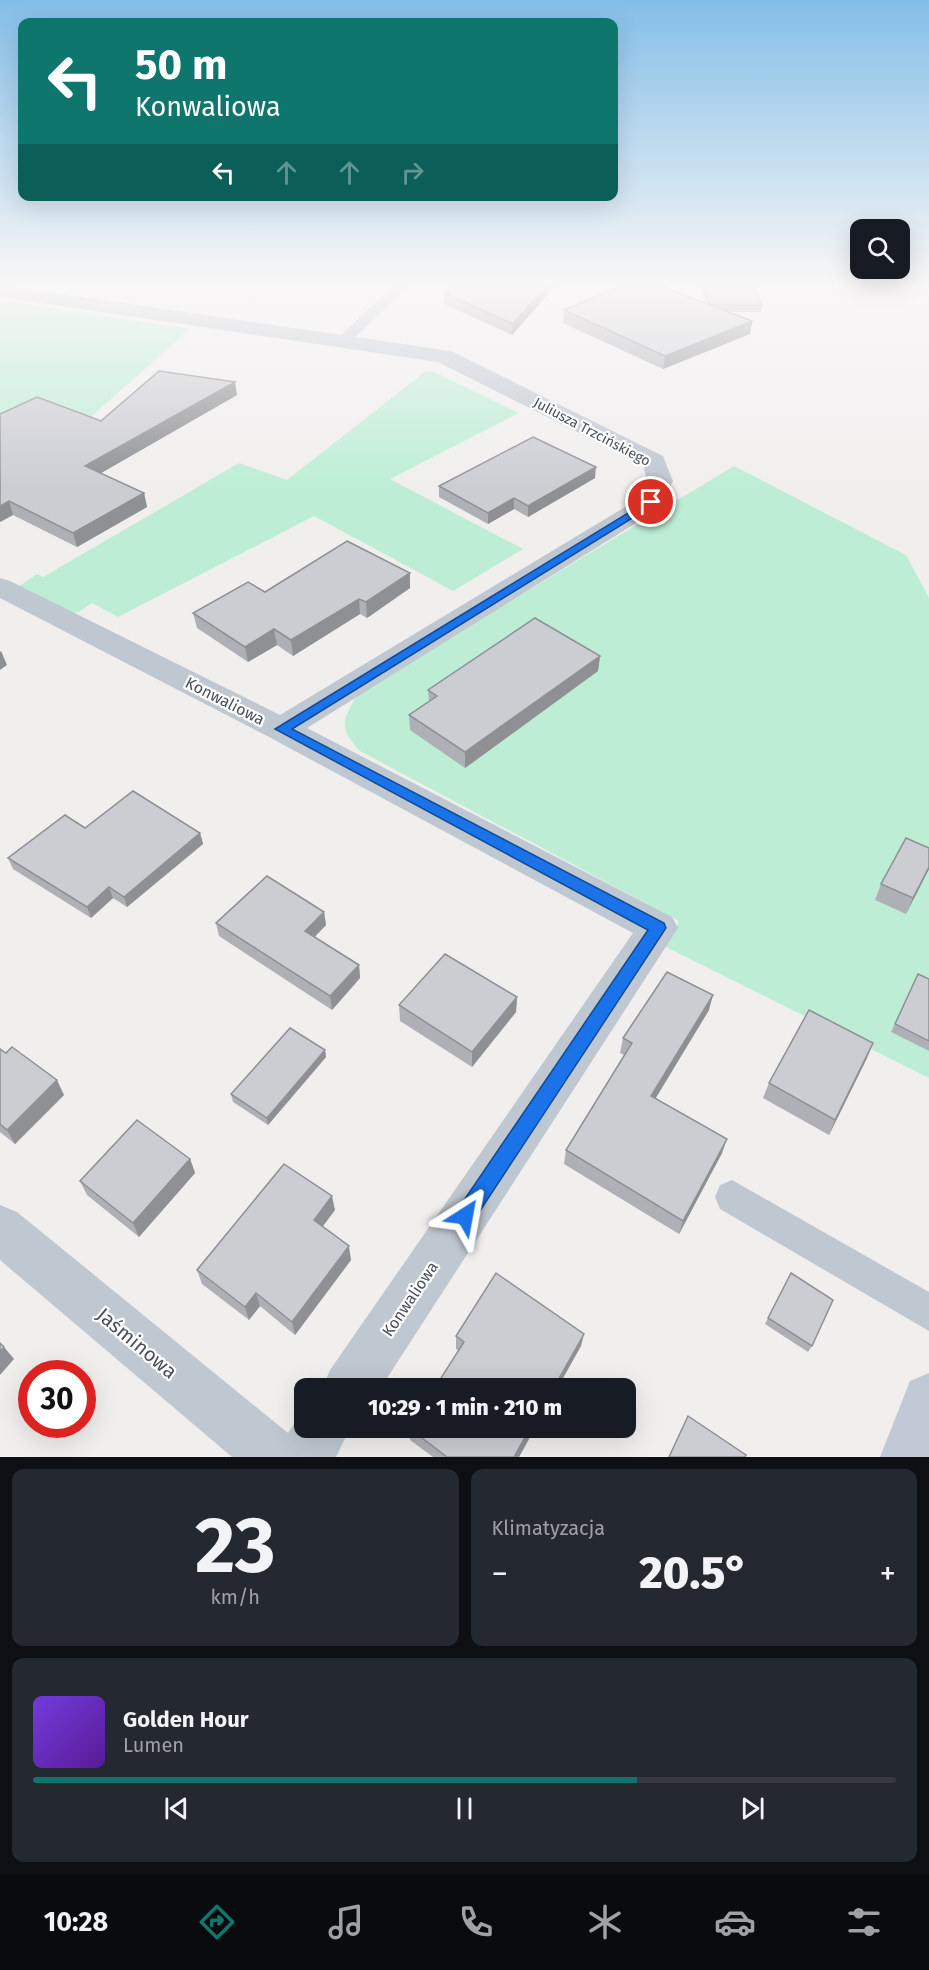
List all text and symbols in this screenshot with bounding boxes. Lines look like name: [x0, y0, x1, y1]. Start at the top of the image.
text: 50 m: [135, 40, 228, 90]
icon: left: [36, 42, 114, 120]
text: Konwaliowa: [135, 91, 281, 123]
icon: left: [207, 156, 240, 189]
icon: ahead: [270, 156, 303, 189]
icon: ahead: [333, 156, 366, 189]
icon: right: [396, 156, 429, 189]
map controls: [850, 219, 910, 279]
button: search: [850, 219, 910, 279]
street label: Juliusza Trzcińskiego: [531, 394, 653, 470]
pin: [625, 476, 676, 527]
icon: arrive: [634, 485, 667, 518]
street label: Konwaliowa: [182, 673, 268, 729]
position arrow: [433, 1184, 497, 1248]
street label: Konwaliowa: [378, 1258, 442, 1340]
street label: Jaśminowa: [92, 1303, 182, 1383]
speed limit sign: 30: [18, 1360, 96, 1438]
text: 10:29 · 1 min · 210 m: [368, 1394, 562, 1421]
text: 23: [195, 1499, 276, 1593]
text: Klimatyzacja: [492, 1516, 605, 1540]
text: 20.5°: [639, 1546, 748, 1600]
text: −: [492, 1554, 508, 1594]
text: +: [880, 1554, 896, 1594]
text: km/h: [211, 1585, 260, 1609]
text: Golden Hour: [123, 1706, 249, 1733]
text: Lumen: [123, 1733, 184, 1757]
icon: previous: [160, 1792, 193, 1825]
icon: pause: [448, 1792, 481, 1825]
icon: next: [736, 1792, 769, 1825]
icon: directions: [196, 1901, 238, 1943]
icon: music: [325, 1901, 367, 1943]
icon: phone: [455, 1901, 497, 1943]
icon: climate: [584, 1901, 626, 1943]
icon: car: [714, 1901, 756, 1943]
icon: filters: [843, 1901, 885, 1943]
text: 10:28: [44, 1906, 108, 1938]

